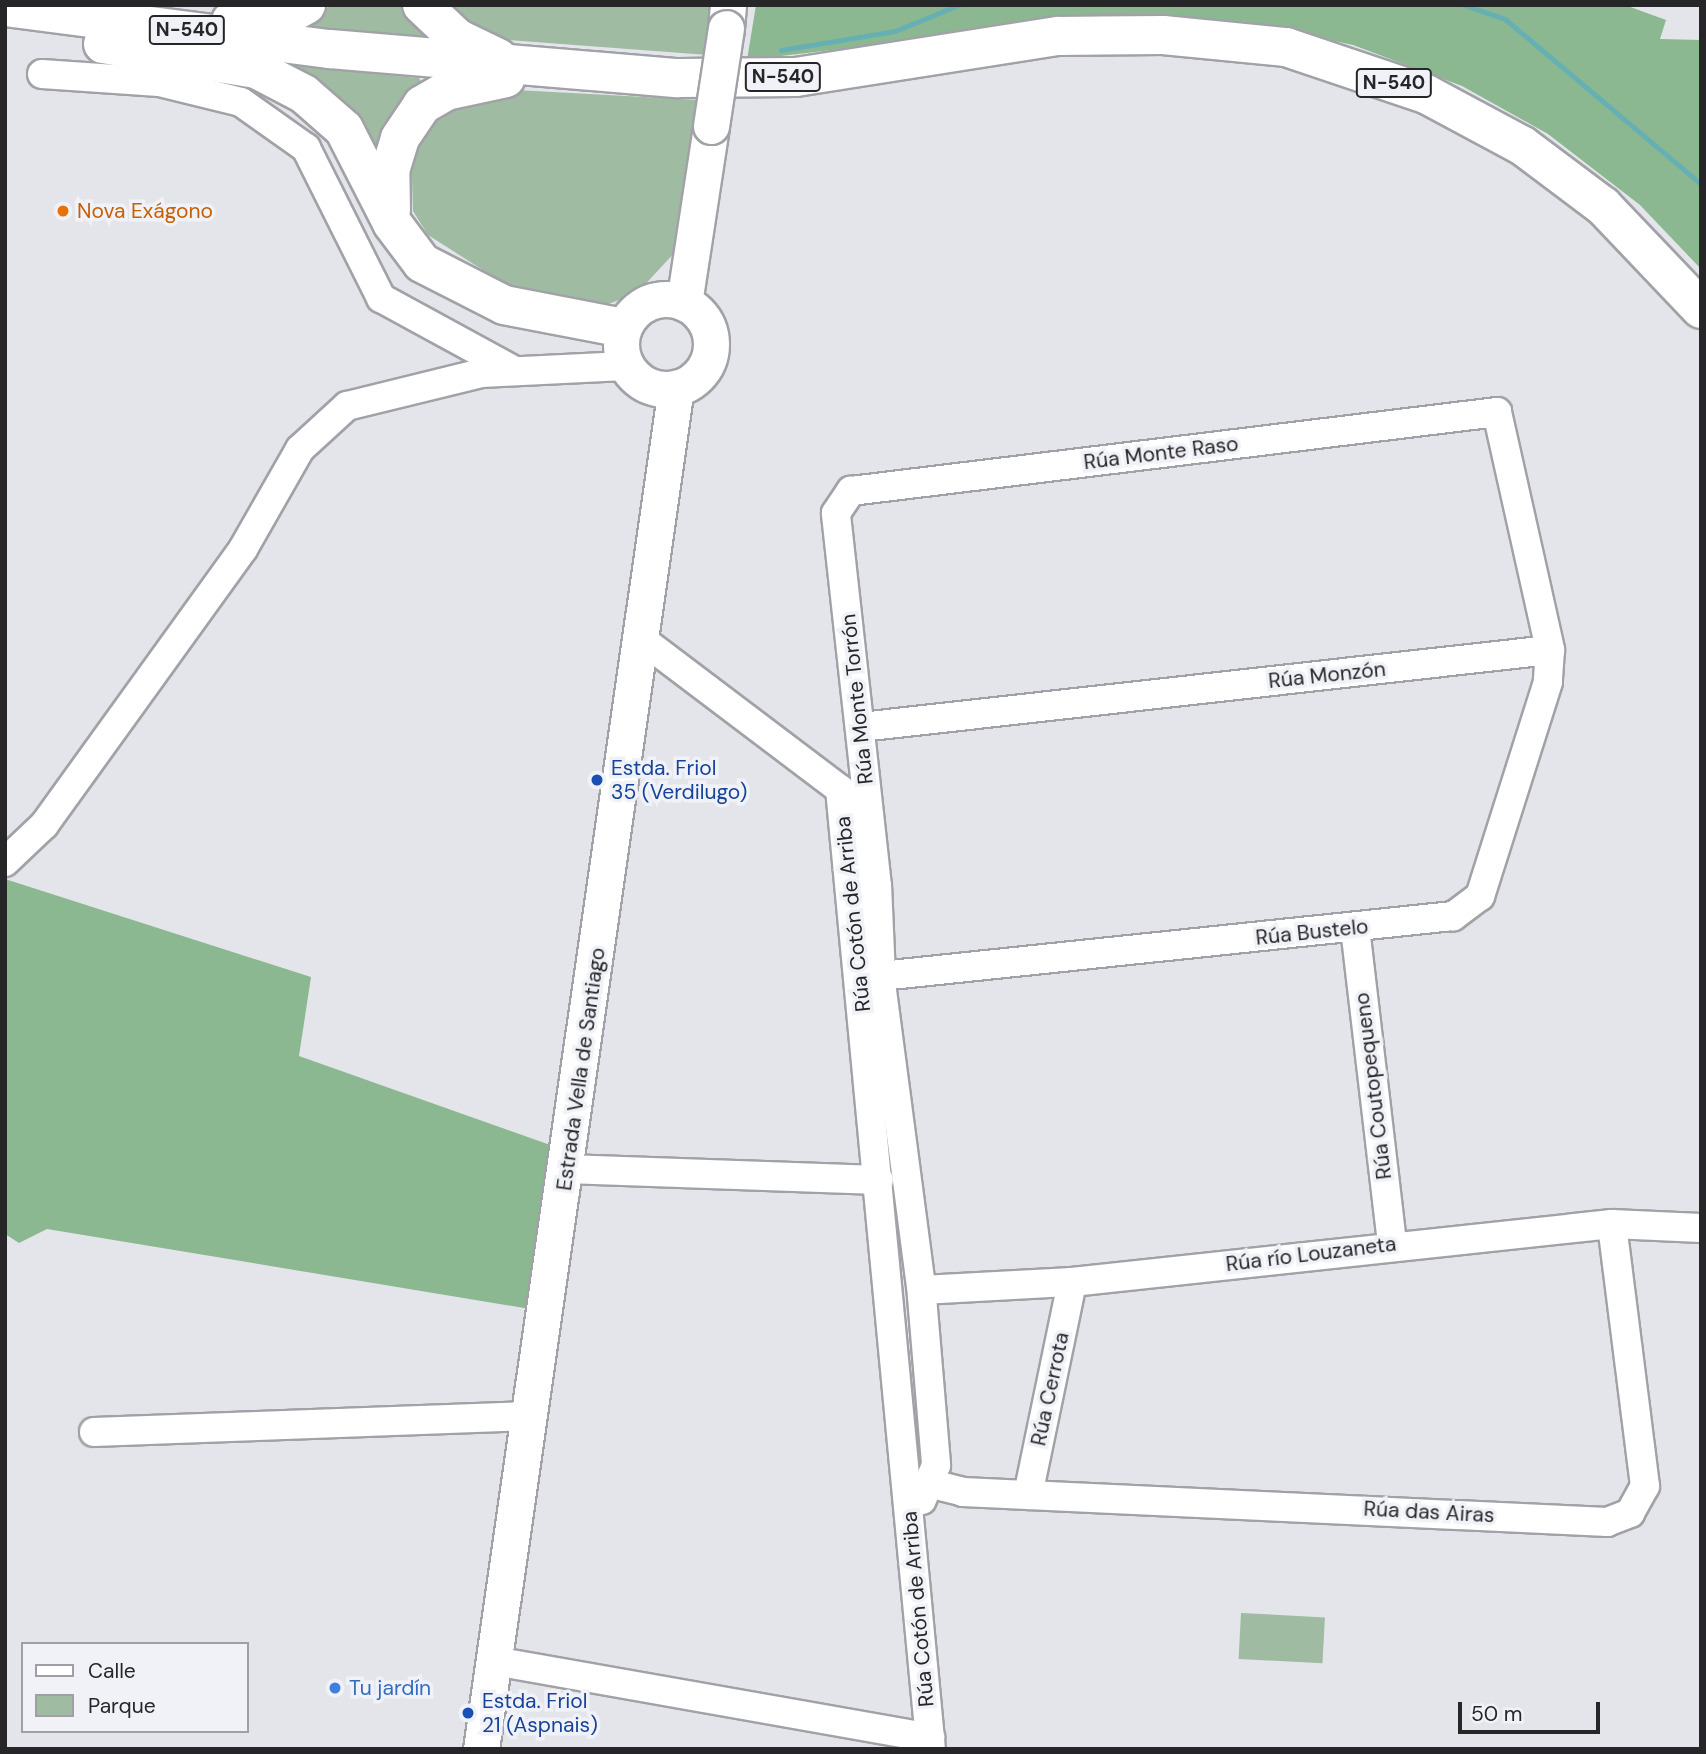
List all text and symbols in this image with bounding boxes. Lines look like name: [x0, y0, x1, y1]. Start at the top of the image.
road number: N-540: [148, 14, 226, 46]
road number: N-540: [744, 61, 822, 92]
road number: N-540: [1356, 68, 1432, 99]
place label: Nova Exágono: [77, 198, 213, 224]
marker: Nova Exágono: [55, 203, 71, 219]
street label: Rúa Monte Raso: [1082, 431, 1240, 475]
street label: Rúa Monte Torrón: [836, 613, 878, 785]
street label: Rúa Monzón: [1267, 656, 1387, 694]
place label: Estda. Friol 35 (Verdilugo): [611, 755, 747, 805]
marker: Estda. Friol 35 (Verdilugo): [589, 772, 605, 788]
street label: Rúa Cotón de Arriba: [830, 815, 876, 1013]
street label: Rúa Bustelo: [1254, 914, 1370, 950]
street label: Estrada Vella de Santiago: [551, 946, 611, 1192]
street label: Rúa Coutopequeno: [1349, 991, 1397, 1181]
street label: Rúa río Louzaneta: [1224, 1231, 1398, 1277]
street label: Rúa Cerrota: [1026, 1330, 1074, 1448]
street label: Rúa das Airas: [1363, 1496, 1495, 1528]
street label: Rúa Cotón de Arriba: [897, 1510, 939, 1708]
legend: [21, 1642, 248, 1733]
text: Calle: [88, 1657, 136, 1685]
place label: Tu jardín: [349, 1675, 431, 1701]
marker: Tu jardín: [327, 1680, 343, 1696]
place label: Estda. Friol 21 (Aspnais): [482, 1688, 598, 1738]
scale bar: [1461, 1688, 1603, 1732]
text: Parque: [88, 1692, 156, 1720]
text: 50 m: [1471, 1700, 1522, 1728]
marker: Estda. Friol 21 (Aspnais): [460, 1705, 476, 1721]

